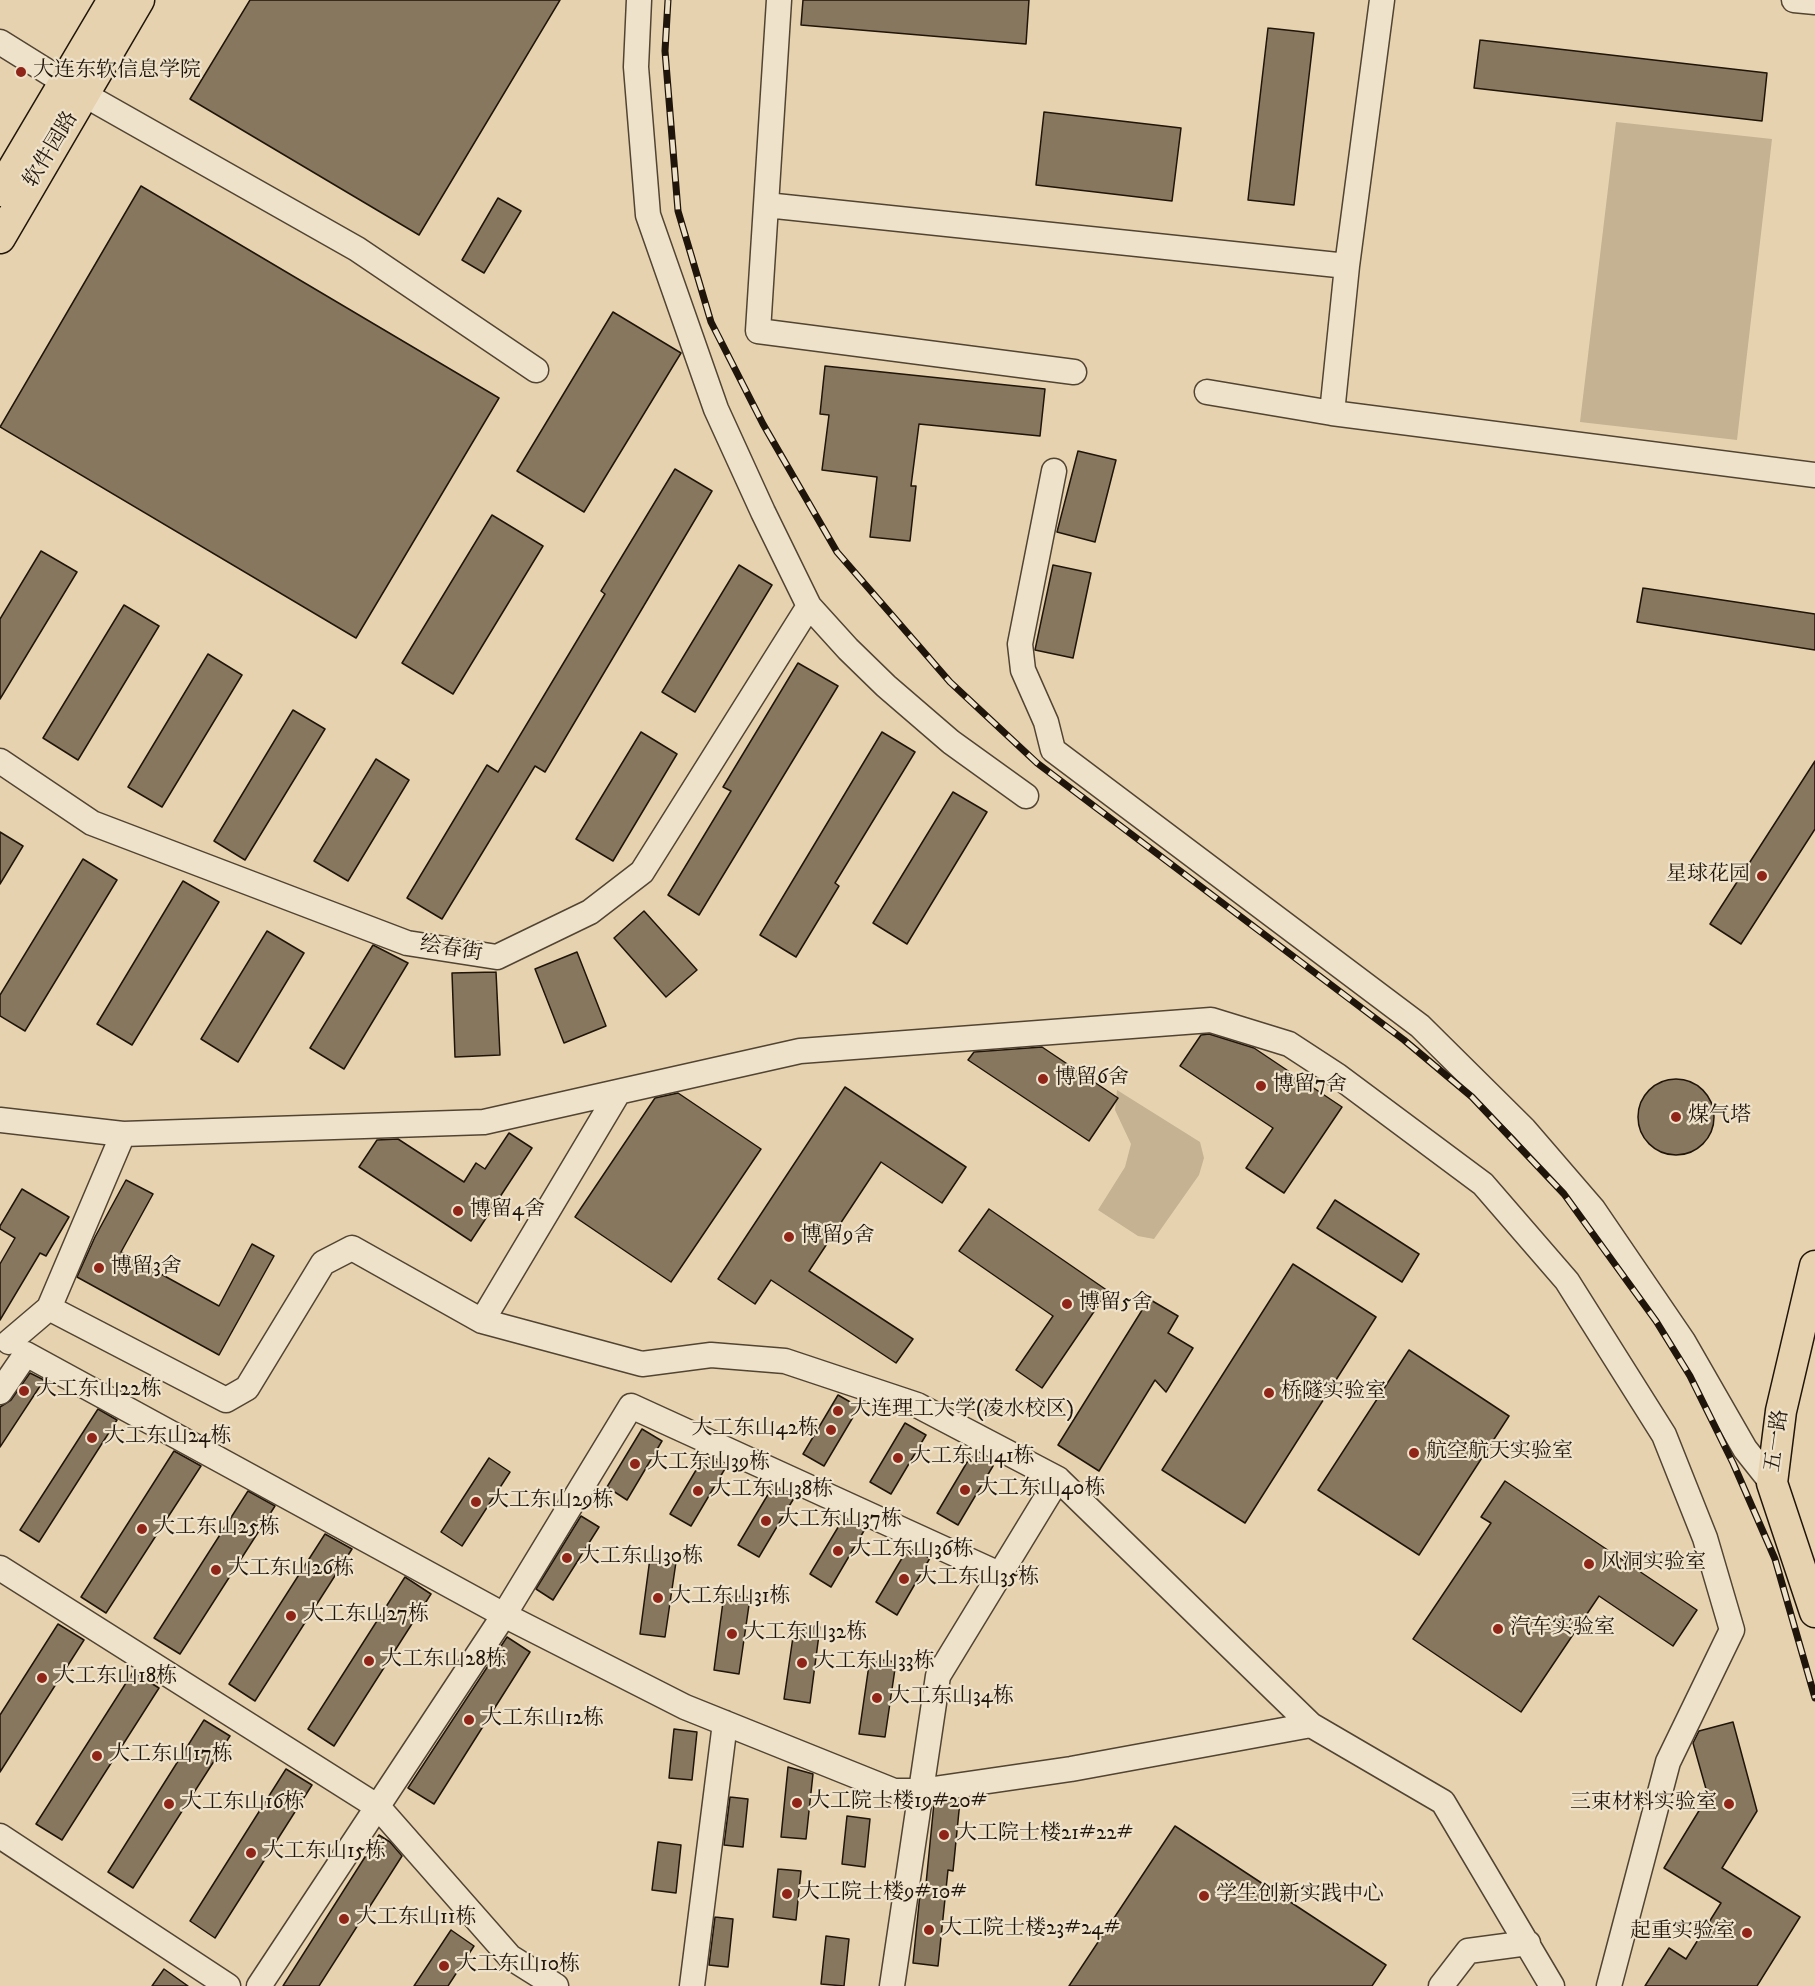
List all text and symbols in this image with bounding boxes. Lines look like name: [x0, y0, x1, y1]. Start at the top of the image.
place label: 大连东软信息学院: [33, 59, 201, 85]
marker: 大连东软信息学院: [14, 65, 28, 79]
street label: 软件园路: [20, 108, 84, 192]
place label: 星球花园: [1666, 863, 1750, 889]
marker: 星球花园: [1755, 869, 1769, 883]
street label: 绘春街: [418, 933, 484, 967]
place label: 博留6舍: [1055, 1066, 1129, 1092]
marker: 博留6舍: [1036, 1072, 1050, 1086]
place label: 博留7舍: [1273, 1073, 1347, 1099]
marker: 博留7舍: [1254, 1079, 1268, 1093]
place label: 煤气塔: [1688, 1104, 1751, 1130]
marker: 煤气塔: [1669, 1110, 1683, 1124]
place label: 博留4舍: [470, 1198, 545, 1224]
marker: 博留4舍: [451, 1204, 465, 1218]
place label: 博留9舍: [801, 1224, 874, 1250]
marker: 博留9舍: [782, 1230, 796, 1244]
place label: 博留3舍: [111, 1255, 182, 1281]
marker: 博留3舍: [92, 1261, 106, 1275]
place label: 博留5舍: [1079, 1291, 1152, 1317]
marker: 博留5舍: [1060, 1297, 1074, 1311]
place label: 大工东山22栋: [36, 1378, 162, 1404]
place label: 桥隧实验室: [1281, 1380, 1386, 1406]
marker: 大工东山22栋: [17, 1384, 31, 1398]
marker: 桥隧实验室: [1262, 1386, 1276, 1400]
place label: 大连理工大学(凌水校区): [850, 1398, 1074, 1424]
marker: 大连理工大学(凌水校区): [831, 1404, 845, 1418]
street label: 五一路: [1761, 1408, 1795, 1474]
place label: 大工东山42栋: [692, 1417, 819, 1443]
marker: 大工东山42栋: [824, 1423, 838, 1437]
place label: 大工东山24栋: [104, 1425, 231, 1451]
marker: 大工东山24栋: [85, 1431, 99, 1445]
place label: 航空航天实验室: [1426, 1440, 1573, 1466]
place label: 大工东山41栋: [910, 1445, 1035, 1471]
marker: 航空航天实验室: [1407, 1446, 1421, 1460]
place label: 大工东山39栋: [647, 1451, 770, 1477]
marker: 大工东山41栋: [891, 1451, 905, 1465]
marker: 大工东山39栋: [628, 1457, 642, 1471]
place label: 大工东山40栋: [977, 1477, 1105, 1503]
place label: 大工东山38栋: [710, 1478, 833, 1504]
marker: 大工东山40栋: [958, 1483, 972, 1497]
marker: 大工东山38栋: [691, 1484, 705, 1498]
place label: 大工东山29栋: [488, 1489, 614, 1515]
marker: 大工东山29栋: [469, 1495, 483, 1509]
place label: 大工东山37栋: [778, 1508, 902, 1534]
marker: 大工东山37栋: [759, 1514, 773, 1528]
place label: 大工东山25栋: [154, 1516, 280, 1542]
marker: 大工东山25栋: [135, 1522, 149, 1536]
place label: 大工东山36栋: [850, 1538, 974, 1564]
marker: 大工东山36栋: [831, 1544, 845, 1558]
place label: 大工东山30栋: [579, 1545, 703, 1571]
marker: 大工东山30栋: [560, 1551, 574, 1565]
place label: 风洞实验室: [1601, 1551, 1706, 1577]
place label: 大工东山26栋: [228, 1557, 354, 1583]
marker: 风洞实验室: [1582, 1557, 1596, 1571]
marker: 大工东山26栋: [209, 1563, 223, 1577]
place label: 大工东山35栋: [916, 1566, 1039, 1592]
marker: 大工东山35栋: [897, 1572, 911, 1586]
place label: 大工东山31栋: [670, 1585, 791, 1611]
marker: 大工东山31栋: [651, 1591, 665, 1605]
place label: 大工东山27栋: [303, 1603, 429, 1629]
marker: 大工东山27栋: [284, 1609, 298, 1623]
place label: 汽车实验室: [1510, 1616, 1615, 1642]
place label: 大工东山32栋: [744, 1621, 867, 1647]
marker: 汽车实验室: [1491, 1622, 1505, 1636]
marker: 大工东山32栋: [725, 1627, 739, 1641]
place label: 大工东山28栋: [381, 1648, 507, 1674]
place label: 大工东山33栋: [814, 1650, 935, 1676]
marker: 大工东山28栋: [362, 1654, 376, 1668]
marker: 大工东山33栋: [795, 1656, 809, 1670]
place label: 大工东山18栋: [54, 1665, 177, 1691]
marker: 大工东山18栋: [35, 1671, 49, 1685]
place label: 大工东山34栋: [889, 1685, 1014, 1711]
marker: 大工东山34栋: [870, 1691, 884, 1705]
place label: 大工东山12栋: [481, 1707, 604, 1733]
marker: 大工东山12栋: [462, 1713, 476, 1727]
place label: 大工东山17栋: [109, 1743, 233, 1769]
marker: 大工东山17栋: [90, 1749, 104, 1763]
place label: 大工院士楼19#20#: [809, 1790, 987, 1816]
place label: 大工东山16栋: [181, 1791, 305, 1817]
place label: 三束材料实验室: [1570, 1791, 1717, 1817]
marker: 大工院士楼19#20#: [790, 1796, 804, 1810]
marker: 大工东山16栋: [162, 1797, 176, 1811]
marker: 三束材料实验室: [1722, 1797, 1736, 1811]
place label: 大工院士楼21#22#: [956, 1822, 1133, 1848]
marker: 大工院士楼21#22#: [937, 1828, 951, 1842]
place label: 大工东山15栋: [263, 1840, 386, 1866]
marker: 大工东山15栋: [244, 1846, 258, 1860]
place label: 大工院士楼9#10#: [799, 1881, 967, 1907]
place label: 学生创新实践中心: [1216, 1883, 1384, 1909]
marker: 大工院士楼9#10#: [780, 1887, 794, 1901]
marker: 学生创新实践中心: [1197, 1889, 1211, 1903]
place label: 大工东山11栋: [356, 1906, 476, 1932]
marker: 大工东山11栋: [337, 1912, 351, 1926]
place label: 大工院士楼23#24#: [941, 1917, 1120, 1943]
place label: 起重实验室: [1630, 1920, 1735, 1946]
marker: 大工院士楼23#24#: [922, 1923, 936, 1937]
marker: 起重实验室: [1740, 1926, 1754, 1940]
place label: 大工东山10栋: [456, 1953, 580, 1979]
marker: 大工东山10栋: [437, 1959, 451, 1973]

